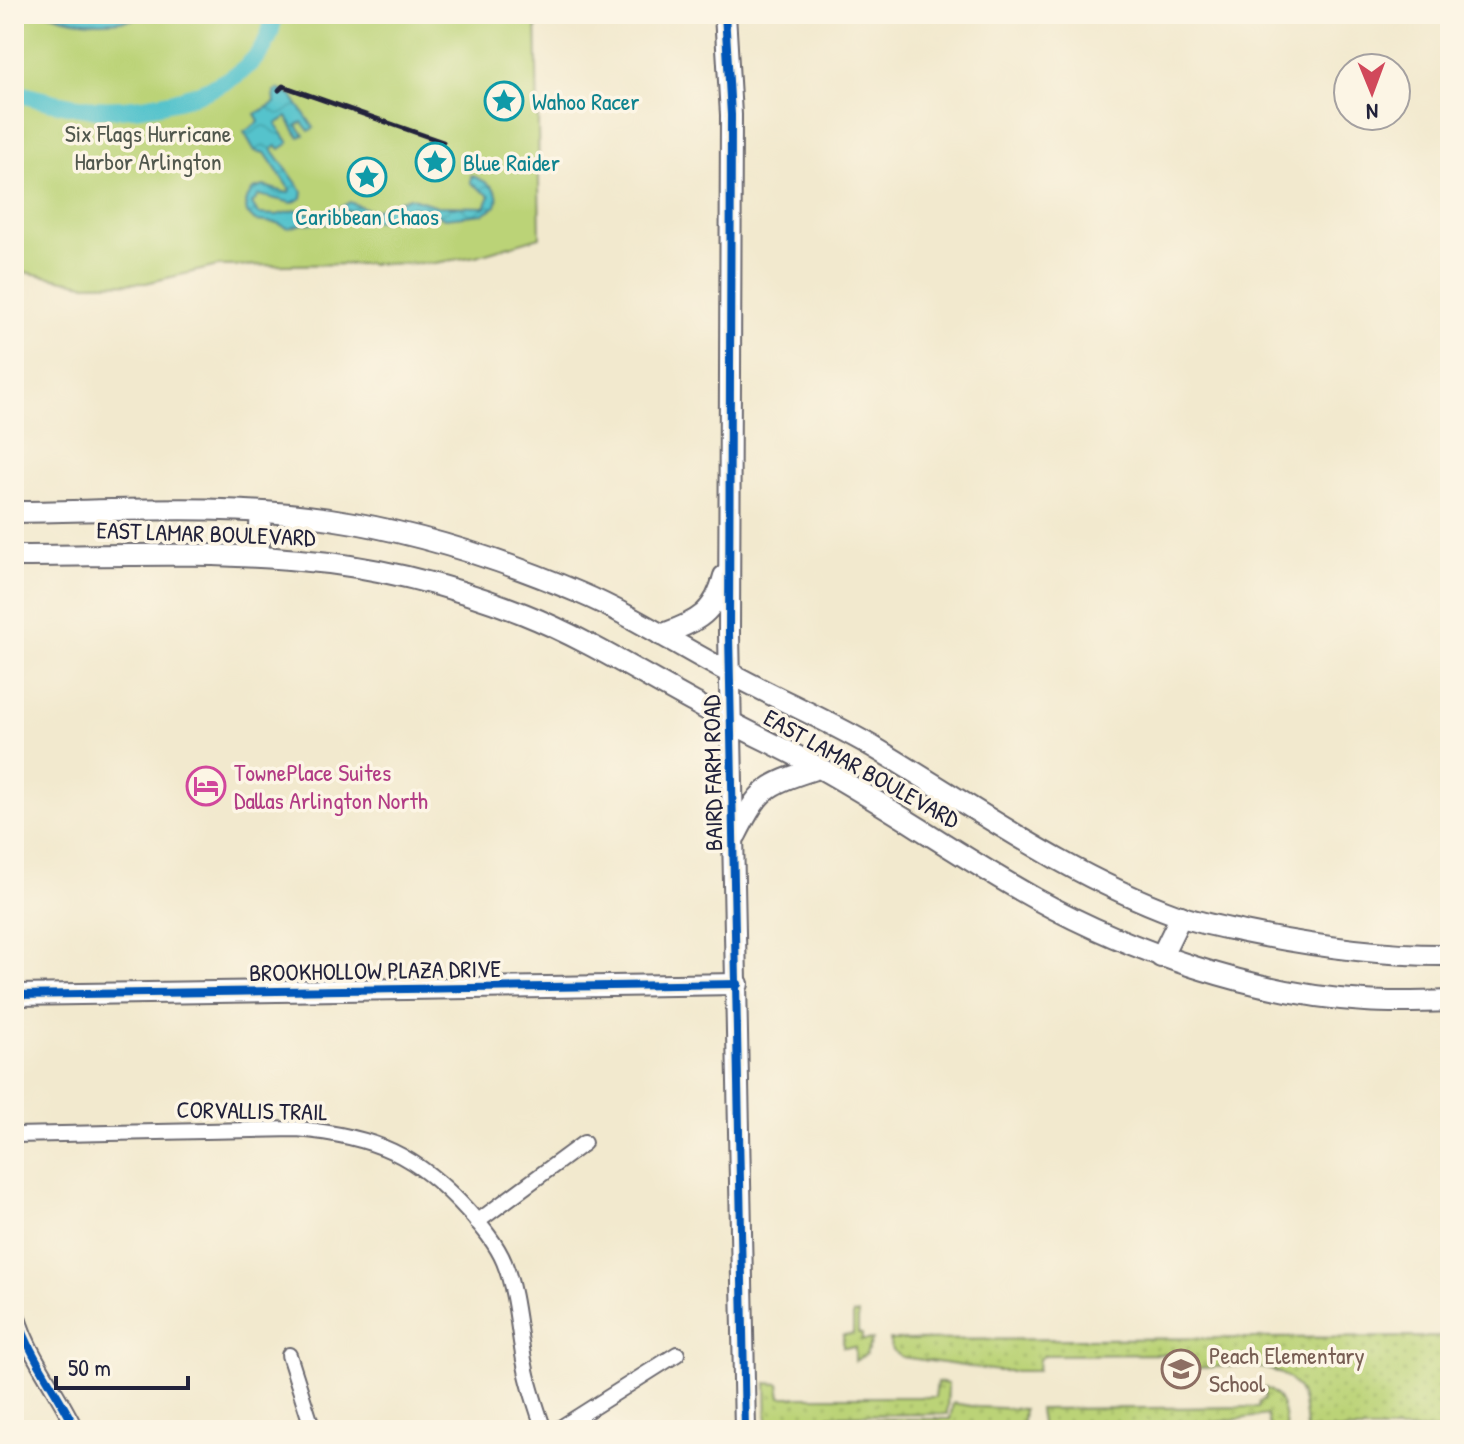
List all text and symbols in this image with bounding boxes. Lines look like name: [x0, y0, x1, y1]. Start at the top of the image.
north arrow: [1332, 52, 1412, 132]
place icon: Wahoo Racer: [483, 80, 525, 122]
place label: Wahoo Racer: [532, 85, 640, 117]
text: N: [1366, 97, 1378, 127]
park label: Six Flags Hurricane Harbor Arlington: [65, 117, 232, 177]
place icon: Blue Raider: [414, 141, 456, 183]
place label: Blue Raider: [463, 146, 560, 178]
place icon: Caribbean Chaos: [346, 156, 388, 198]
place label: Caribbean Chaos: [295, 200, 439, 232]
street label: EAST LAMAR BOULEVARD: [96, 513, 317, 553]
street label: BAIRD FARM ROAD: [695, 694, 729, 851]
street label: EAST LAMAR BOULEVARD: [759, 701, 966, 835]
place label: TownePlace Suites Dallas Arlington North: [234, 756, 428, 816]
hotel icon: TownePlace Suites Dallas Arlington North: [185, 765, 227, 807]
street label: BROOKHOLLOW PLAZA DRIVE: [249, 952, 502, 988]
street label: CORVALLIS TRAIL: [176, 1093, 328, 1127]
place label: Peach Elementary School: [1209, 1339, 1365, 1399]
scale bar: [56, 1340, 188, 1390]
school or university icon: Peach Elementary School: [1160, 1348, 1202, 1390]
text: 50 m: [68, 1351, 111, 1383]

